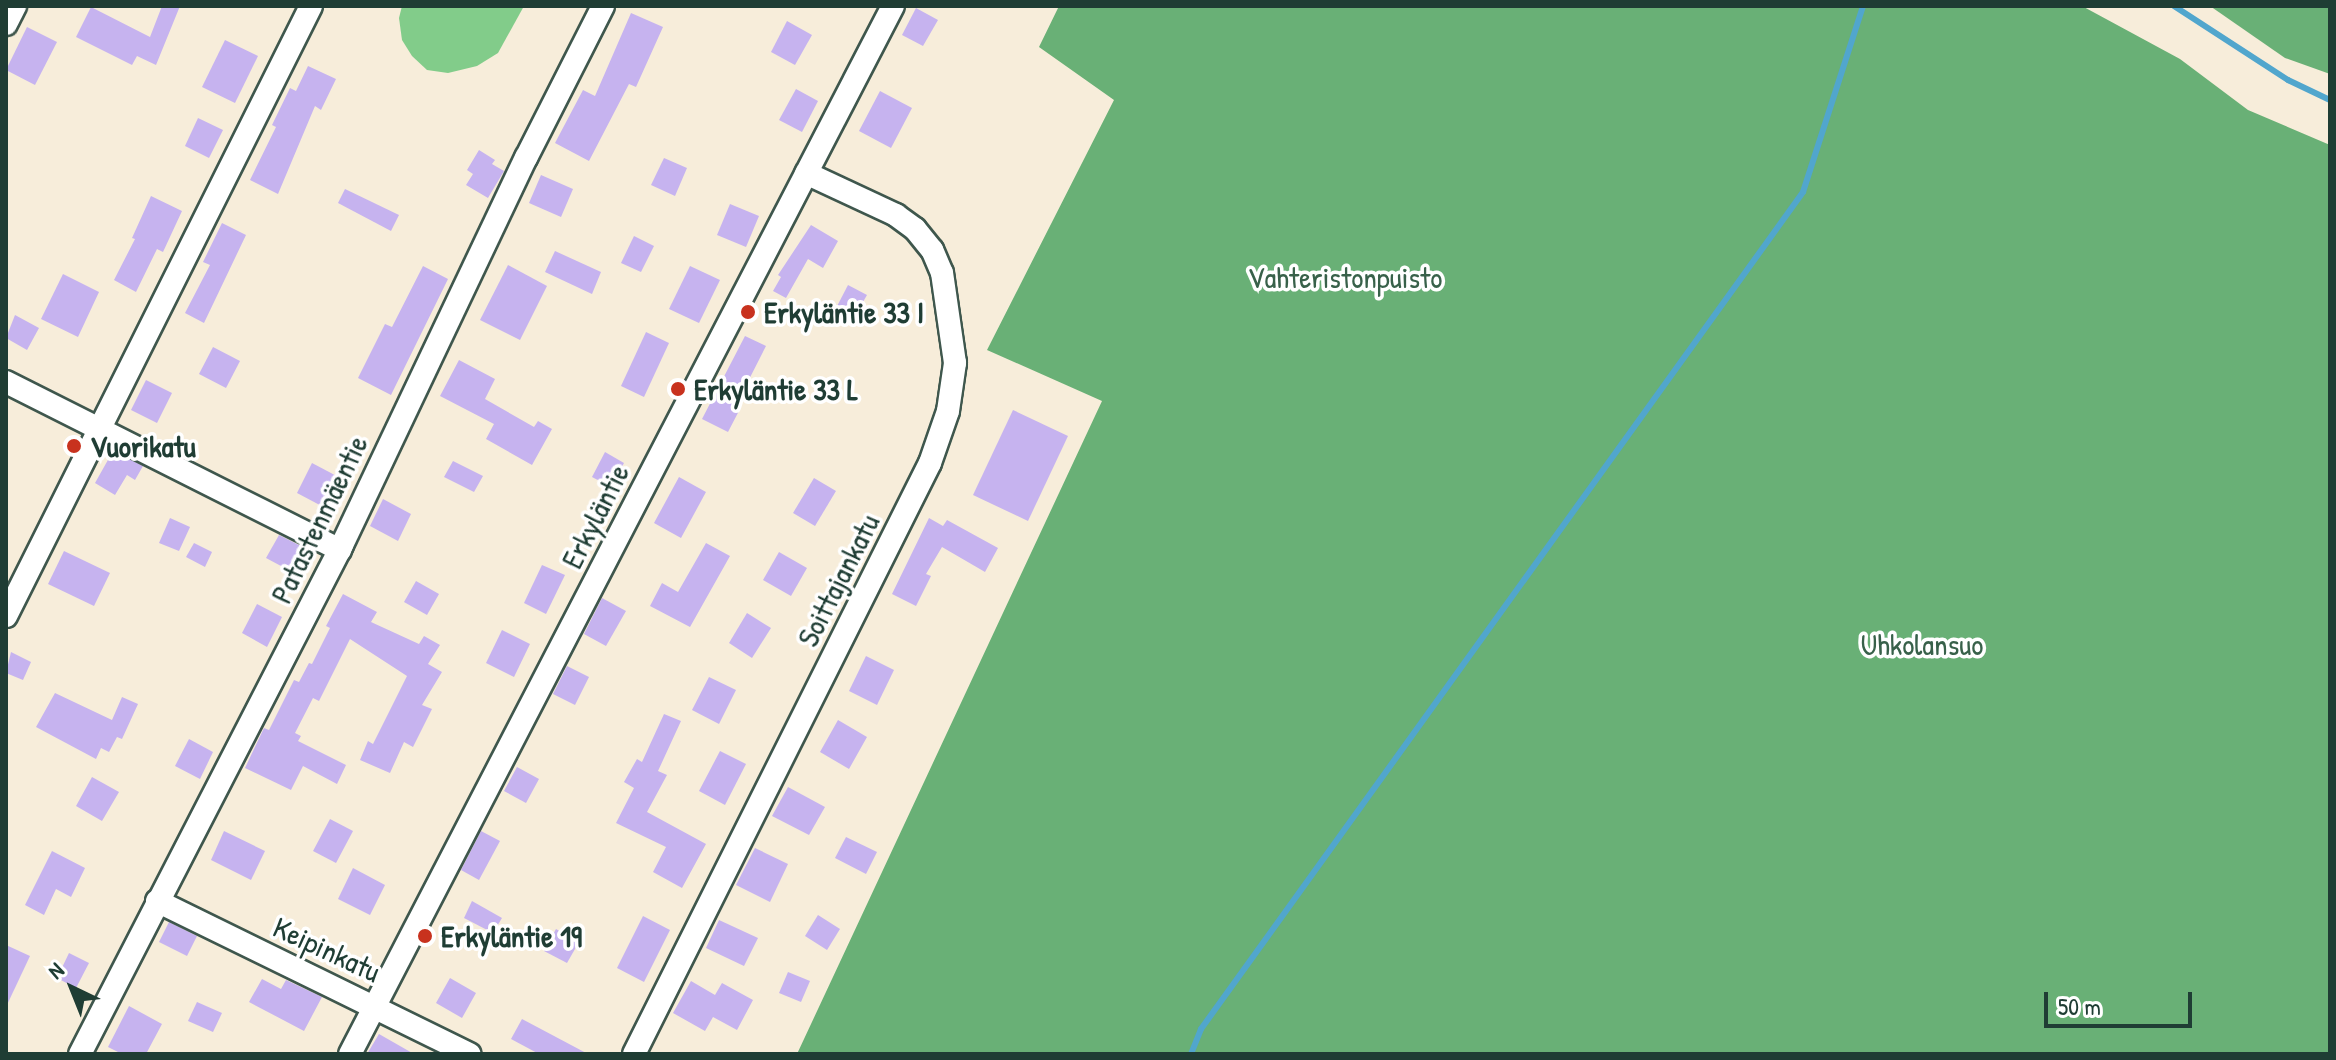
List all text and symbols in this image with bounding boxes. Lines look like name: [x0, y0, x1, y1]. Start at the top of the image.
park label: Vahteristonpuisto: [1248, 259, 1442, 295]
place label: Erkyläntie 33 I: [764, 294, 924, 330]
marker: Erkyläntie 33 I: [739, 303, 757, 321]
place label: Erkyläntie 33 L: [694, 371, 858, 407]
marker: Erkyläntie 33 L: [669, 380, 687, 398]
place label: Vuorikatu: [90, 428, 196, 464]
street label: Patastenmäentie: [263, 429, 375, 609]
marker: Vuorikatu: [65, 437, 83, 455]
street label: Erkyläntie: [553, 458, 637, 574]
street label: Soittajankatu: [789, 508, 887, 652]
park label: Uhkolansuo: [1861, 626, 1983, 662]
street label: Keipinkatu: [268, 909, 386, 989]
place label: Erkyläntie 19: [441, 918, 582, 954]
marker: Erkyläntie 19: [416, 927, 434, 945]
north arrow: [32, 948, 112, 1028]
text: N: [41, 955, 70, 985]
scale bar: [2048, 976, 2196, 1026]
text: 50 m: [2058, 990, 2101, 1022]

